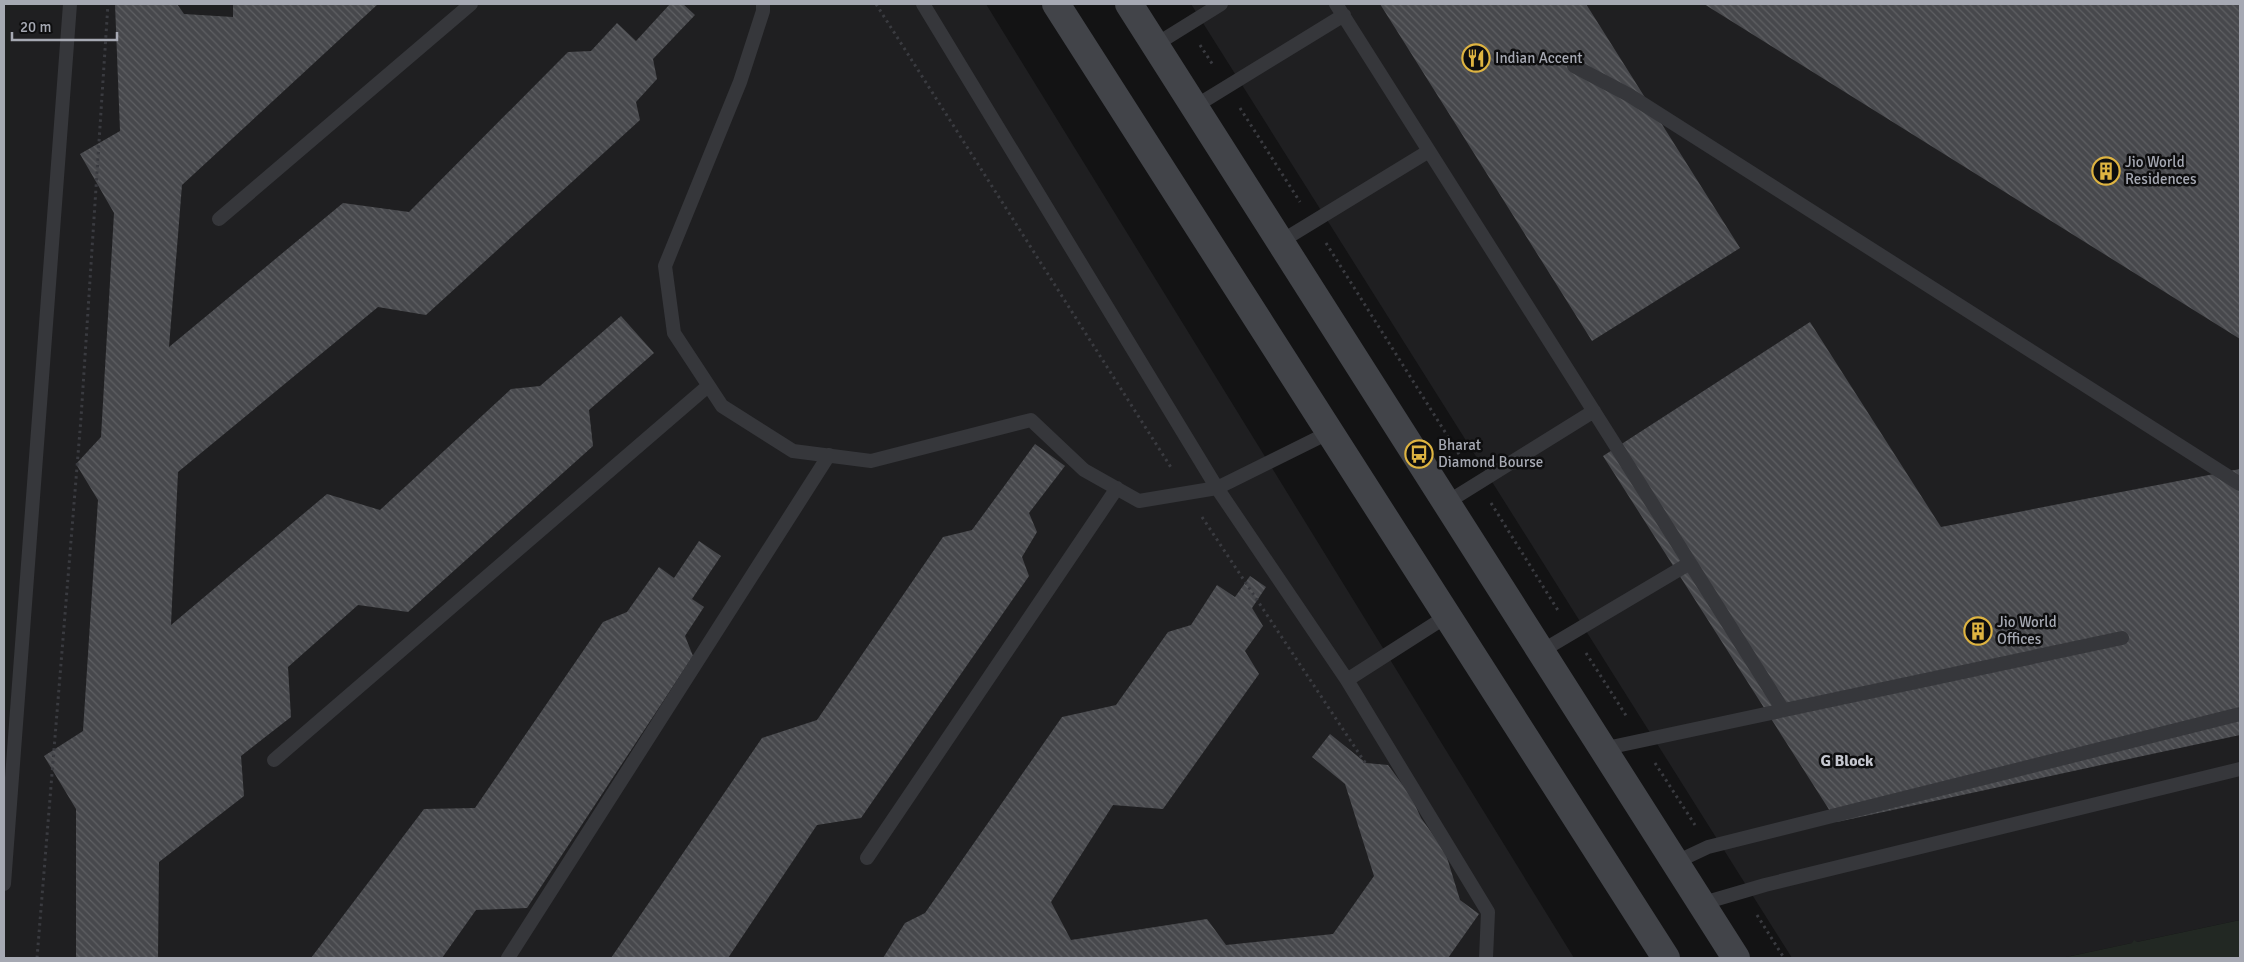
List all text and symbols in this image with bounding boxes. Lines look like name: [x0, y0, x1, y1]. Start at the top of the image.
scale bar: [12, 10, 118, 42]
text: 20 m: [20, 18, 51, 36]
restaurant icon: Indian Accent: [1461, 43, 1491, 73]
place label: Indian Accent: [1495, 49, 1583, 67]
place label: Jio World Residences: [2125, 153, 2197, 188]
building icon: Jio World Residences: [2091, 156, 2121, 186]
place label: Bharat Diamond Bourse: [1438, 436, 1543, 471]
bus stop icon: Bharat Diamond Bourse: [1404, 439, 1434, 469]
place label: Jio World Offices: [1997, 613, 2057, 648]
building icon: Jio World Offices: [1963, 616, 1993, 646]
district label: G Block: [1821, 751, 1874, 771]

